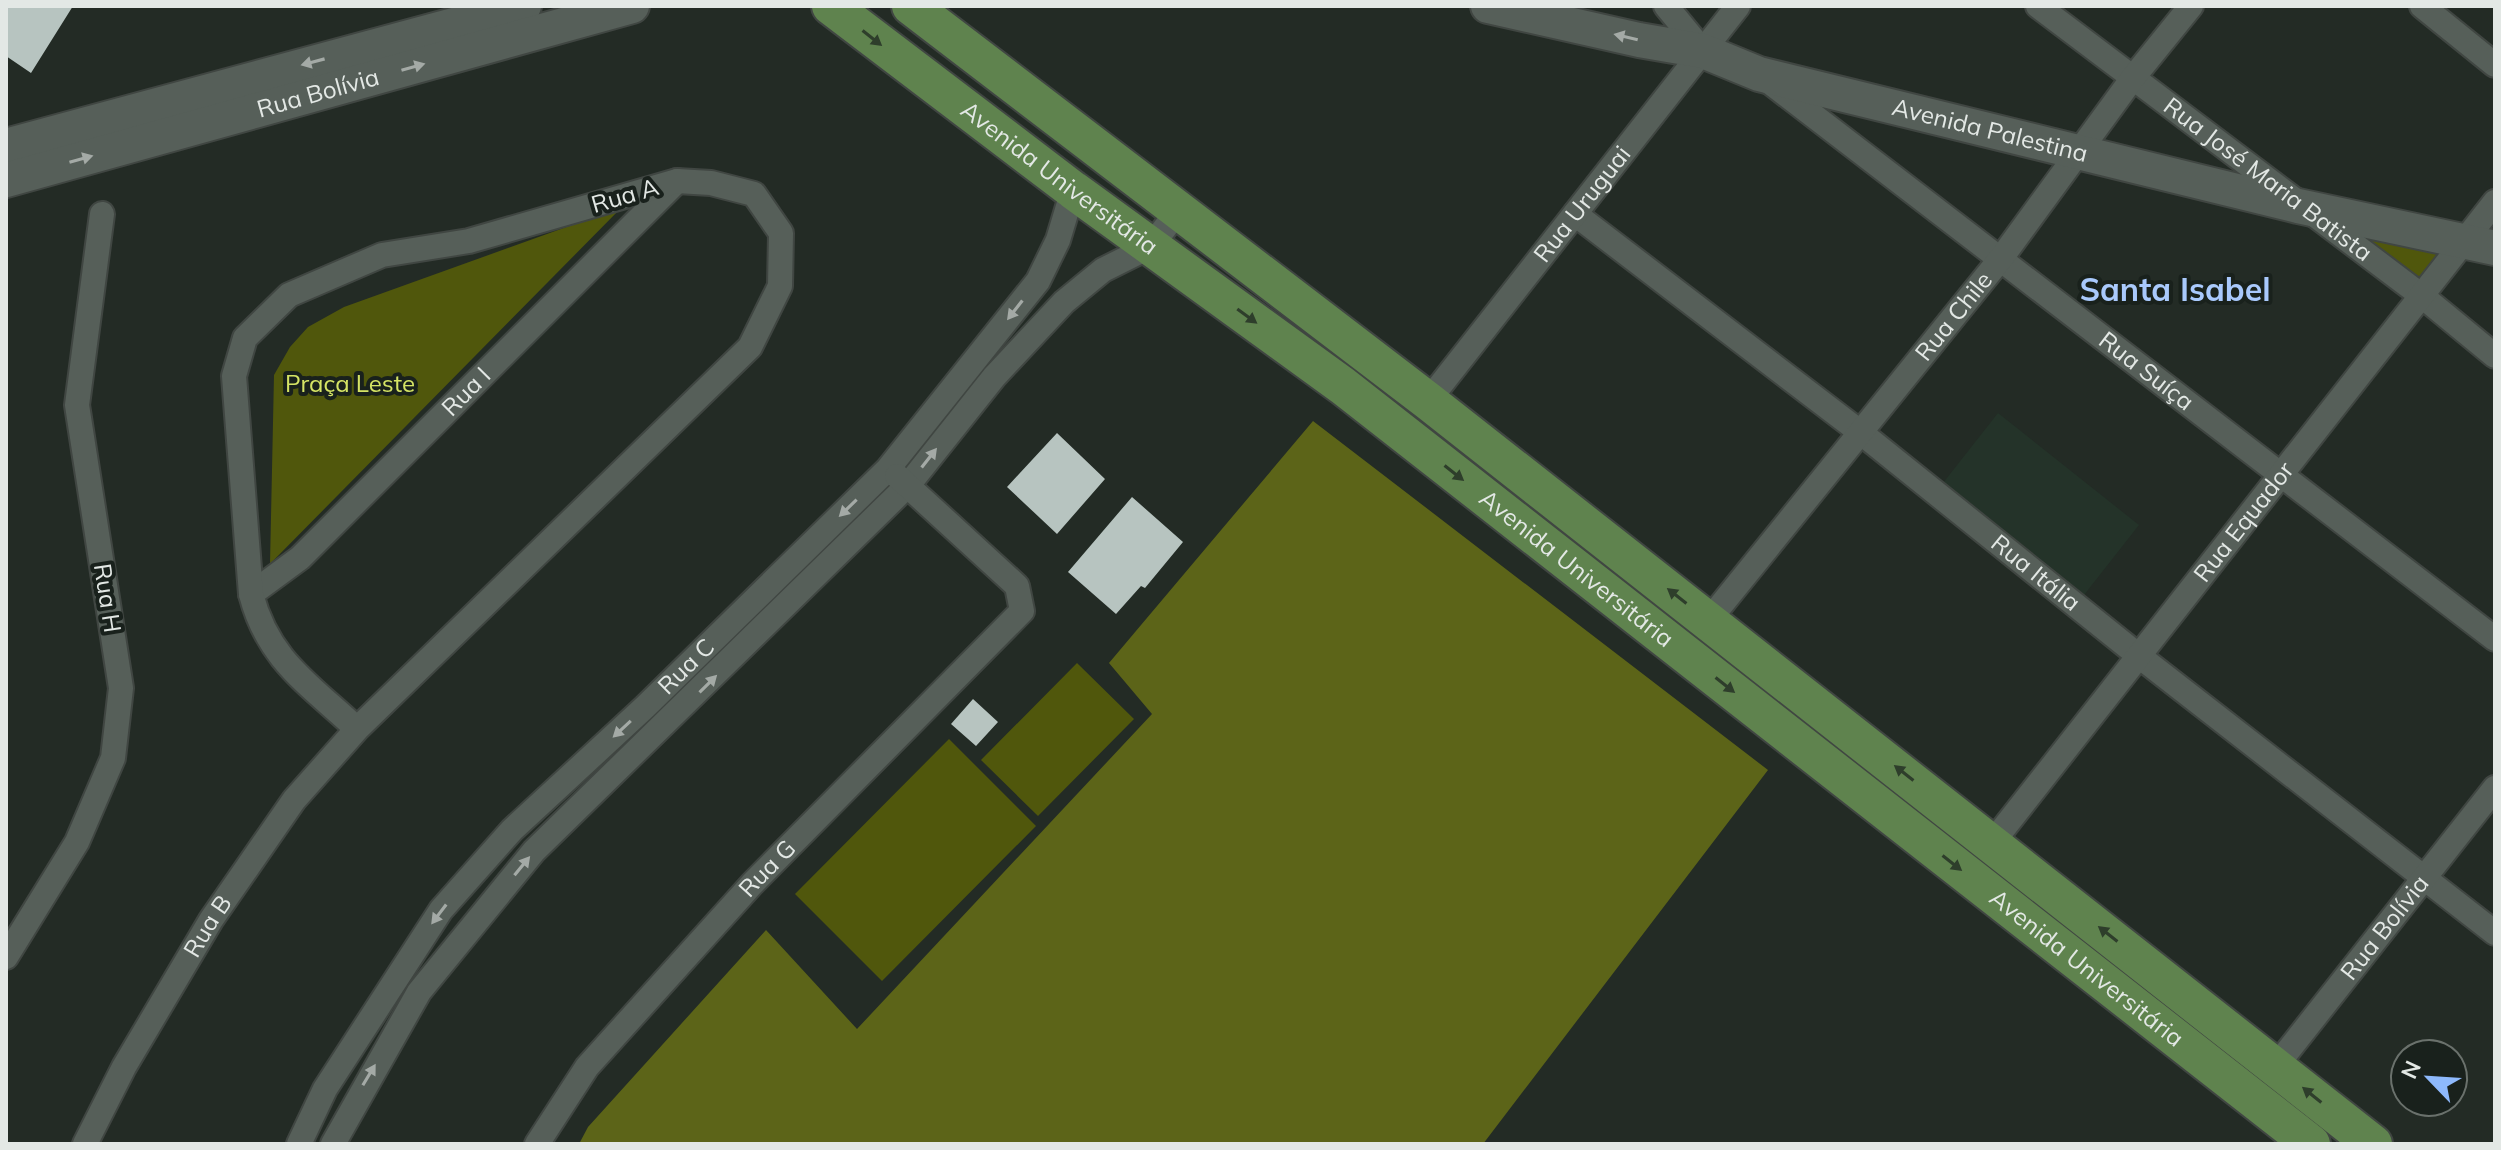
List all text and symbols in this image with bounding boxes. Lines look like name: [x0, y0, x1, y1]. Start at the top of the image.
one-way arrow: [862, 30, 882, 46]
one-way arrow: [1613, 30, 1638, 43]
one-way arrow: [301, 57, 326, 69]
one-way arrow: [401, 60, 425, 73]
street label: Rua Bolívia: [253, 61, 382, 124]
street label: Rua José Maria Batista: [2158, 90, 2379, 267]
street label: Avenida Palestina: [1889, 91, 2091, 168]
street label: Avenida Universitária: [955, 94, 1164, 261]
street label: Rua Uruguai: [1527, 140, 1636, 268]
one-way arrow: [69, 153, 94, 165]
street label: Rua A: [588, 171, 662, 219]
street label: Rua Chile: [1908, 265, 1998, 367]
district label: Santa Isabel: [2079, 269, 2271, 309]
one-way arrow: [1008, 300, 1024, 320]
one-way arrow: [1237, 307, 1258, 323]
street label: Rua Suíça: [2093, 324, 2200, 416]
street label: Rua I: [435, 360, 496, 422]
park label: Praça Leste: [285, 368, 415, 398]
one-way arrow: [920, 448, 937, 468]
street label: Rua Equador: [2187, 455, 2300, 588]
one-way arrow: [1444, 465, 1464, 481]
street label: Avenida Universitária: [1474, 483, 1680, 653]
one-way arrow: [839, 498, 858, 517]
street label: Rua Itália: [1985, 527, 2087, 617]
street label: Rua H: [88, 561, 128, 635]
one-way arrow: [1667, 588, 1687, 604]
street label: Rua C: [651, 632, 720, 700]
one-way arrow: [698, 675, 717, 694]
one-way arrow: [1715, 677, 1735, 693]
one-way arrow: [612, 719, 631, 737]
one-way arrow: [1894, 766, 1914, 782]
street label: Rua G: [732, 833, 801, 903]
one-way arrow: [1942, 854, 1962, 871]
one-way arrow: [514, 856, 530, 876]
street label: Rua Bolívia: [2334, 869, 2435, 986]
street label: Avenida Universitária: [1984, 882, 2190, 1053]
street label: Rua B: [176, 889, 238, 962]
one-way arrow: [432, 904, 448, 924]
one-way arrow: [2098, 927, 2118, 943]
north arrow: [2389, 1038, 2469, 1118]
text: N: [2395, 1056, 2427, 1083]
one-way arrow: [362, 1064, 376, 1086]
one-way arrow: [2302, 1087, 2322, 1104]

